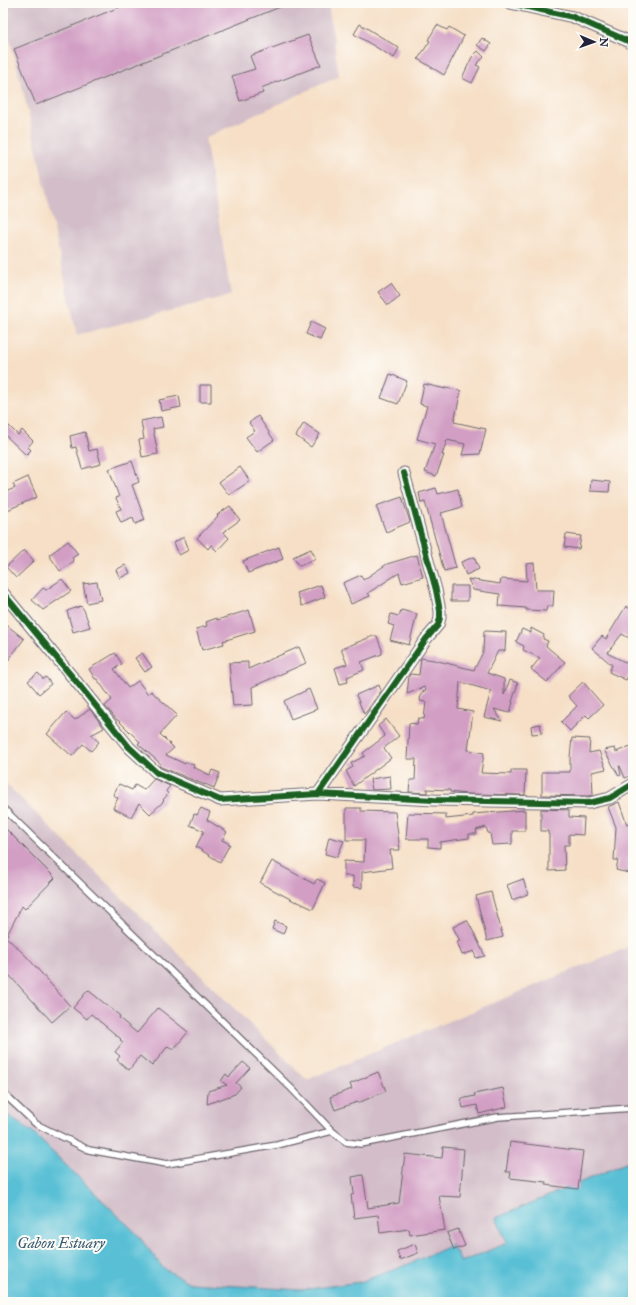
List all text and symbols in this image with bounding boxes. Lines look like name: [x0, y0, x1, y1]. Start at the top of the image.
north arrow: [574, 22, 614, 62]
text: N: [597, 37, 610, 48]
water label: Gabon Estuary: [17, 1234, 106, 1252]

